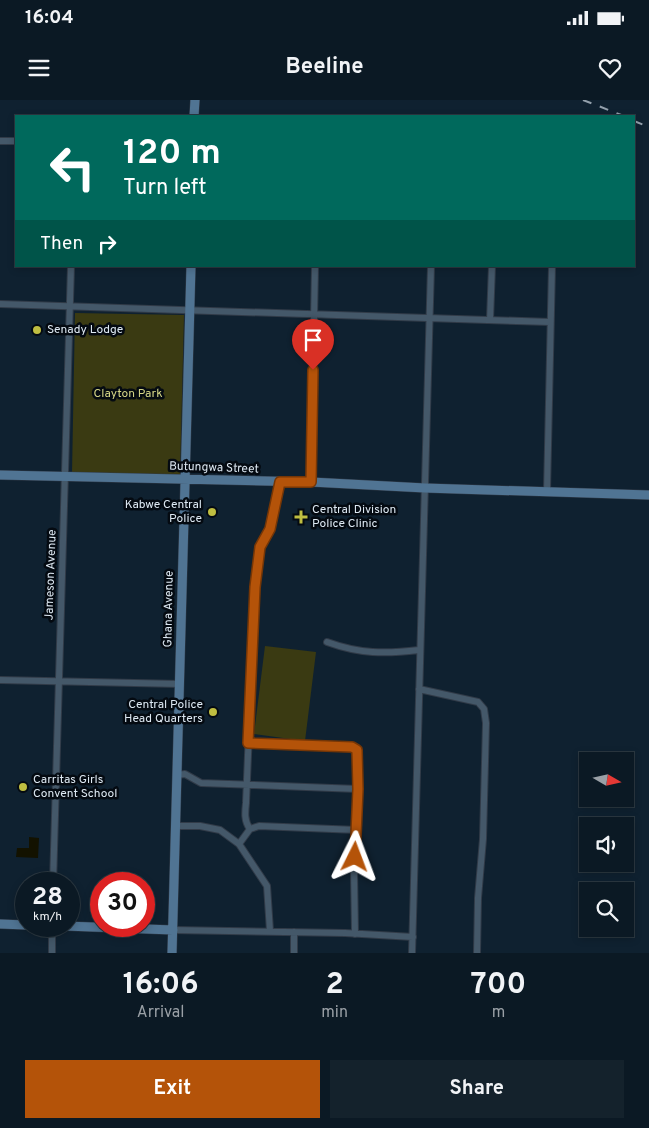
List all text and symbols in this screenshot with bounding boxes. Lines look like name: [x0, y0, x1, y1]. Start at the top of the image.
text: 16:04: [25, 6, 74, 30]
icon: menu: [25, 54, 53, 82]
text: Beeline: [285, 54, 364, 81]
icon: heart: [596, 54, 624, 82]
text: 120 m: [123, 132, 221, 176]
icon: left: [40, 135, 105, 200]
text: Turn left: [123, 175, 206, 202]
icon: right: [93, 230, 121, 258]
text: Then: [40, 232, 83, 256]
pin: [292, 319, 334, 370]
place label: Senady Lodge: [47, 322, 123, 338]
marker: Senady Lodge: [31, 324, 43, 336]
icon: arrive: [299, 326, 327, 354]
park label: Clayton Park: [93, 386, 163, 402]
street label: Butungwa Street: [169, 458, 259, 478]
place label: Kabwe Central Police: [125, 497, 202, 527]
place label: Central Division Police Clinic: [312, 502, 396, 532]
marker: Kabwe Central Police: [206, 506, 218, 518]
marker: Central Division Police Clinic: [294, 510, 308, 524]
street label: Jameson Avenue: [41, 529, 61, 621]
street label: Ghana Avenue: [160, 570, 178, 648]
place label: Central Police Head Quarters: [124, 697, 203, 727]
marker: Central Police Head Quarters: [207, 706, 219, 718]
north arrow: [579, 752, 634, 808]
map controls: [579, 752, 634, 937]
place label: Carritas Girls Convent School: [33, 772, 117, 802]
marker: Carritas Girls Convent School: [17, 781, 29, 793]
button: sound: [579, 817, 634, 872]
position arrow: [328, 830, 380, 882]
speed limit sign: 30: [90, 872, 155, 937]
text: 28: [32, 882, 63, 914]
button: search: [579, 882, 634, 937]
text: km/h: [33, 909, 62, 925]
text: 16:06: [123, 967, 199, 1004]
text: 2: [325, 967, 344, 1004]
text: 700: [471, 967, 526, 1004]
text: Arrival: [137, 1003, 184, 1023]
text: min: [321, 1003, 348, 1023]
text: m: [492, 1003, 505, 1023]
button: Exit: [25, 1060, 320, 1118]
button: Share: [330, 1060, 624, 1118]

